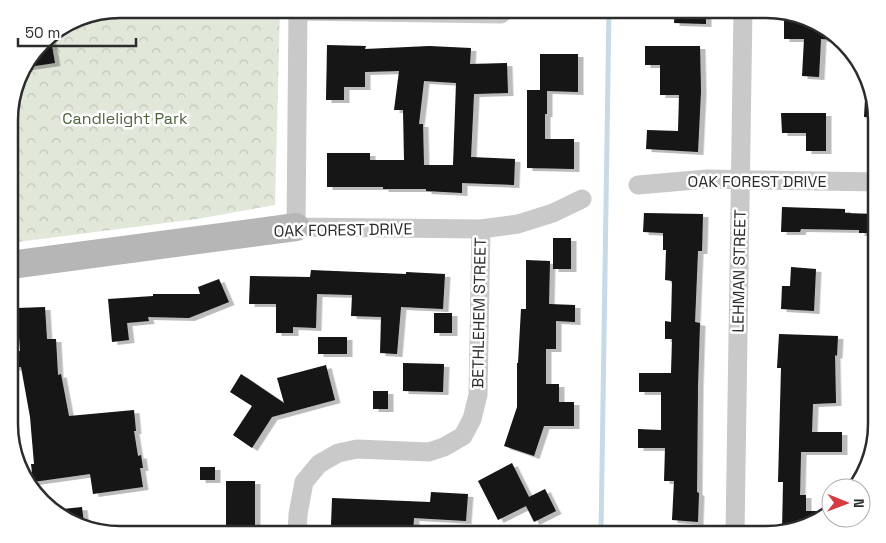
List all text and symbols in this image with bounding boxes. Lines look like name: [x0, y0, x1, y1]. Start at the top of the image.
scale bar: [18, 15, 135, 47]
text: 50 m: [25, 23, 60, 42]
park label: Candlelight Park: [62, 108, 188, 129]
street label: OAK FOREST DRIVE: [688, 171, 826, 192]
street label: LEHMAN STREET: [727, 209, 751, 333]
street label: OAK FOREST DRIVE: [273, 218, 413, 242]
street label: BETHLEHEM STREET: [467, 237, 491, 389]
north arrow: [821, 478, 871, 528]
text: N: [850, 498, 868, 508]

